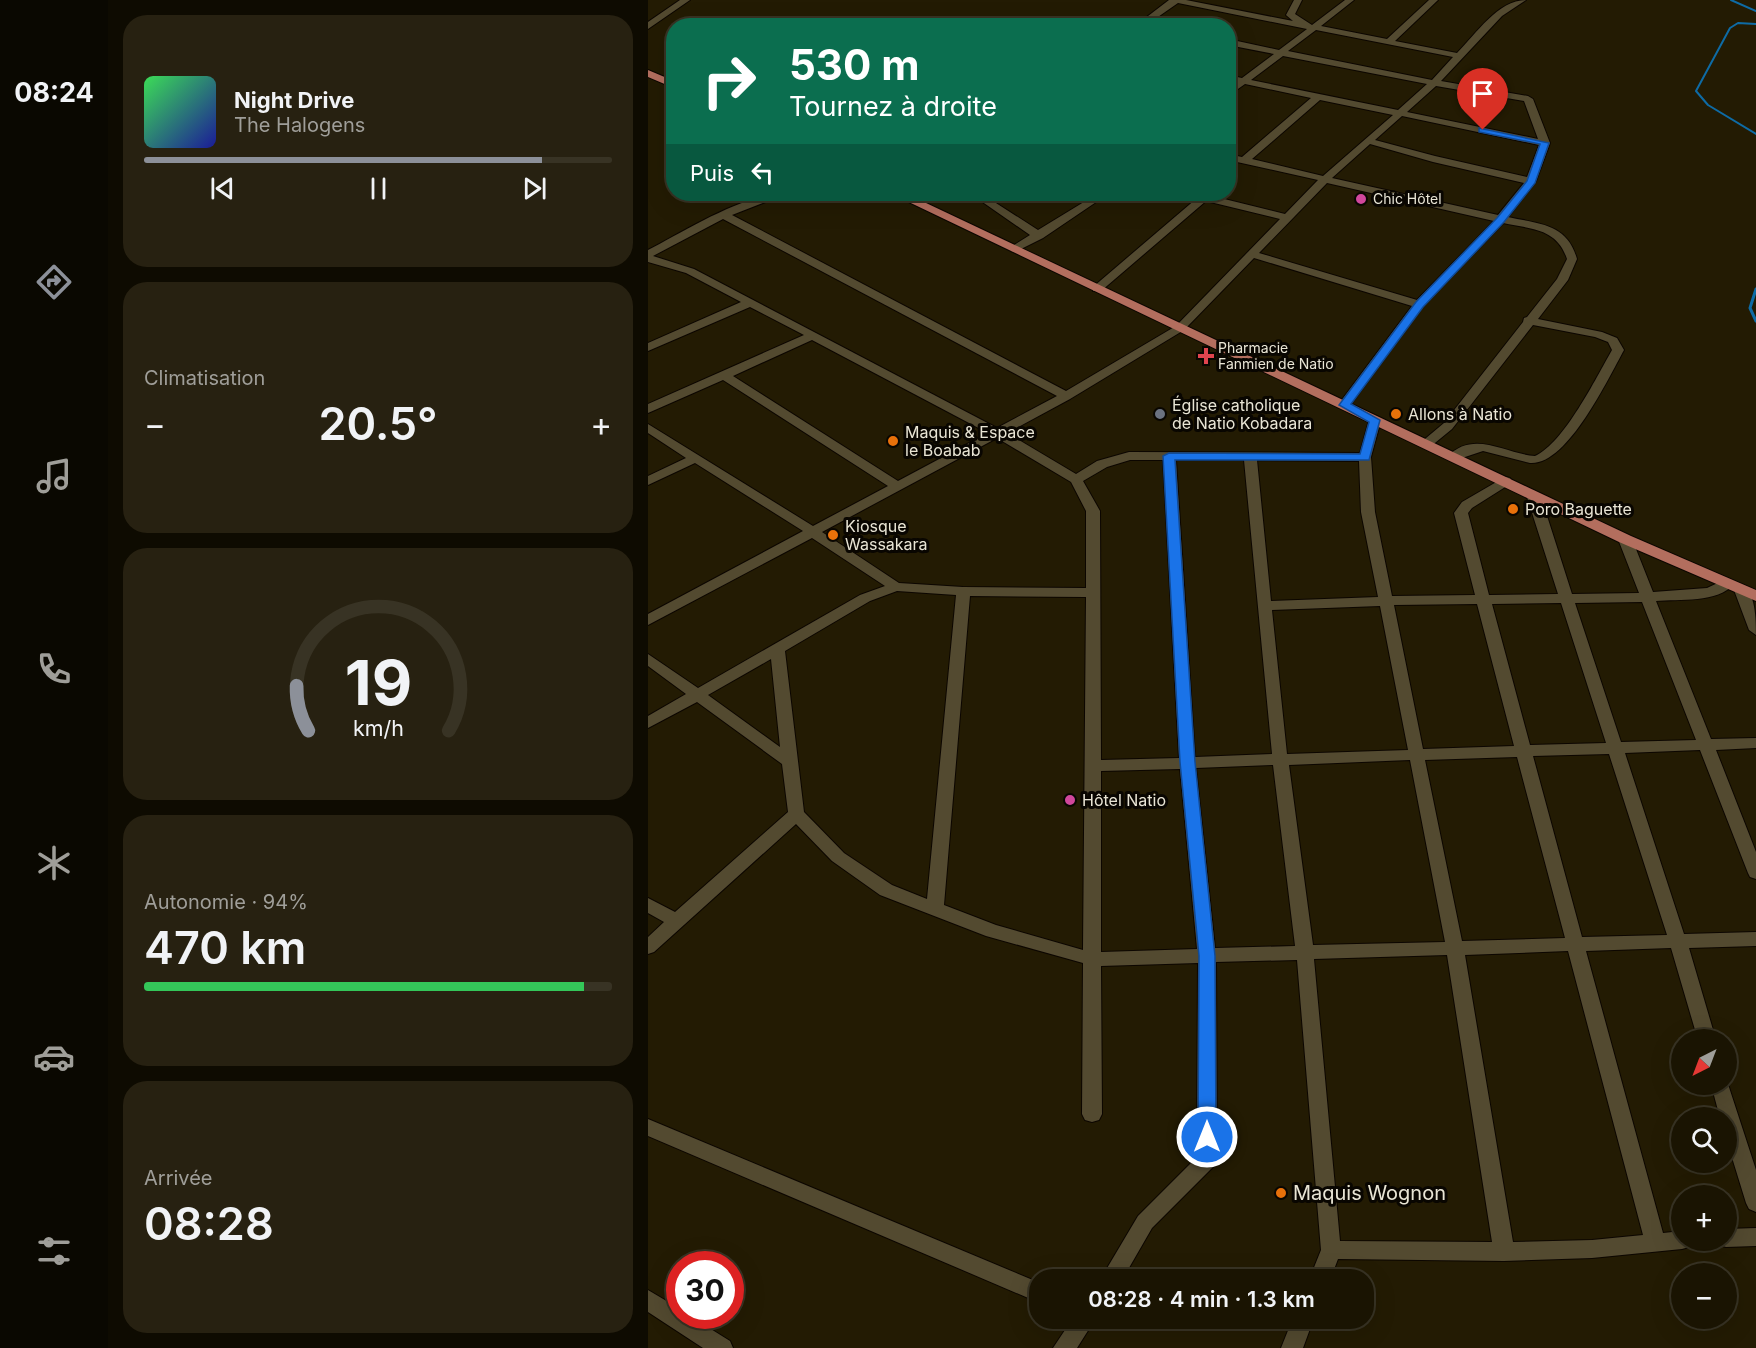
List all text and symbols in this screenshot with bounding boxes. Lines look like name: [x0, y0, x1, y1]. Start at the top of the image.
text: 530 m: [789, 39, 920, 90]
icon: right: [690, 42, 768, 120]
pin: [1457, 68, 1508, 130]
text: 08:24: [14, 76, 94, 109]
icon: arrive: [1466, 77, 1499, 110]
text: Night Drive: [234, 87, 354, 113]
text: Tournez à droite: [789, 90, 997, 123]
text: The Halogens: [234, 113, 365, 137]
icon: left: [746, 156, 779, 189]
text: Puis: [690, 160, 734, 186]
icon: previous: [206, 172, 239, 205]
icon: pause: [362, 172, 395, 205]
icon: next: [518, 172, 551, 205]
place label: Chic Hôtel: [1373, 190, 1442, 207]
marker: Chic Hôtel: [1354, 192, 1368, 206]
icon: directions: [33, 261, 75, 303]
place label: Pharmacie Fanmien de Natio: [1218, 339, 1334, 372]
marker: Pharmacie Fanmien de Natio: [1199, 349, 1213, 363]
text: Climatisation: [144, 366, 265, 390]
place label: Église catholique de Natio Kobadara: [1172, 395, 1312, 433]
text: 20.5°: [318, 396, 438, 451]
text: −: [144, 404, 166, 444]
text: +: [590, 404, 612, 444]
place label: Allons à Natio: [1408, 404, 1512, 424]
marker: Église catholique de Natio Kobadara: [1153, 407, 1167, 421]
marker: Allons à Natio: [1389, 407, 1403, 421]
place label: Maquis & Espace le Boabab: [905, 422, 1035, 460]
marker: Maquis & Espace le Boabab: [886, 434, 900, 448]
icon: music: [33, 455, 75, 497]
place label: Poro Baguette: [1525, 499, 1632, 519]
marker: Poro Baguette: [1506, 502, 1520, 516]
place label: Kiosque Wassakara: [845, 516, 928, 554]
marker: Kiosque Wassakara: [826, 528, 840, 542]
text: 19: [344, 645, 412, 720]
icon: phone: [33, 648, 75, 690]
text: km/h: [353, 715, 403, 741]
place label: Hôtel Natio: [1082, 790, 1166, 810]
marker: Hôtel Natio: [1063, 793, 1077, 807]
icon: climate: [33, 842, 75, 884]
text: Autonomie · 94%: [144, 890, 308, 914]
text: 470 km: [144, 920, 306, 975]
north arrow: [1671, 1029, 1737, 1095]
map controls: [1671, 1029, 1737, 1329]
icon: car: [33, 1036, 75, 1078]
position arrow: [1175, 1105, 1239, 1169]
button: search: [1671, 1107, 1737, 1173]
text: Arrivée: [144, 1166, 213, 1190]
place label: Maquis Wognon: [1293, 1181, 1446, 1205]
button: +: [1671, 1185, 1737, 1251]
marker: Maquis Wognon: [1274, 1186, 1288, 1200]
text: 08:28: [144, 1196, 274, 1251]
icon: filters: [33, 1230, 75, 1272]
speed limit sign: 30: [666, 1251, 744, 1329]
button: −: [1671, 1263, 1737, 1329]
text: 08:28 · 4 min · 1.3 km: [1088, 1286, 1315, 1312]

